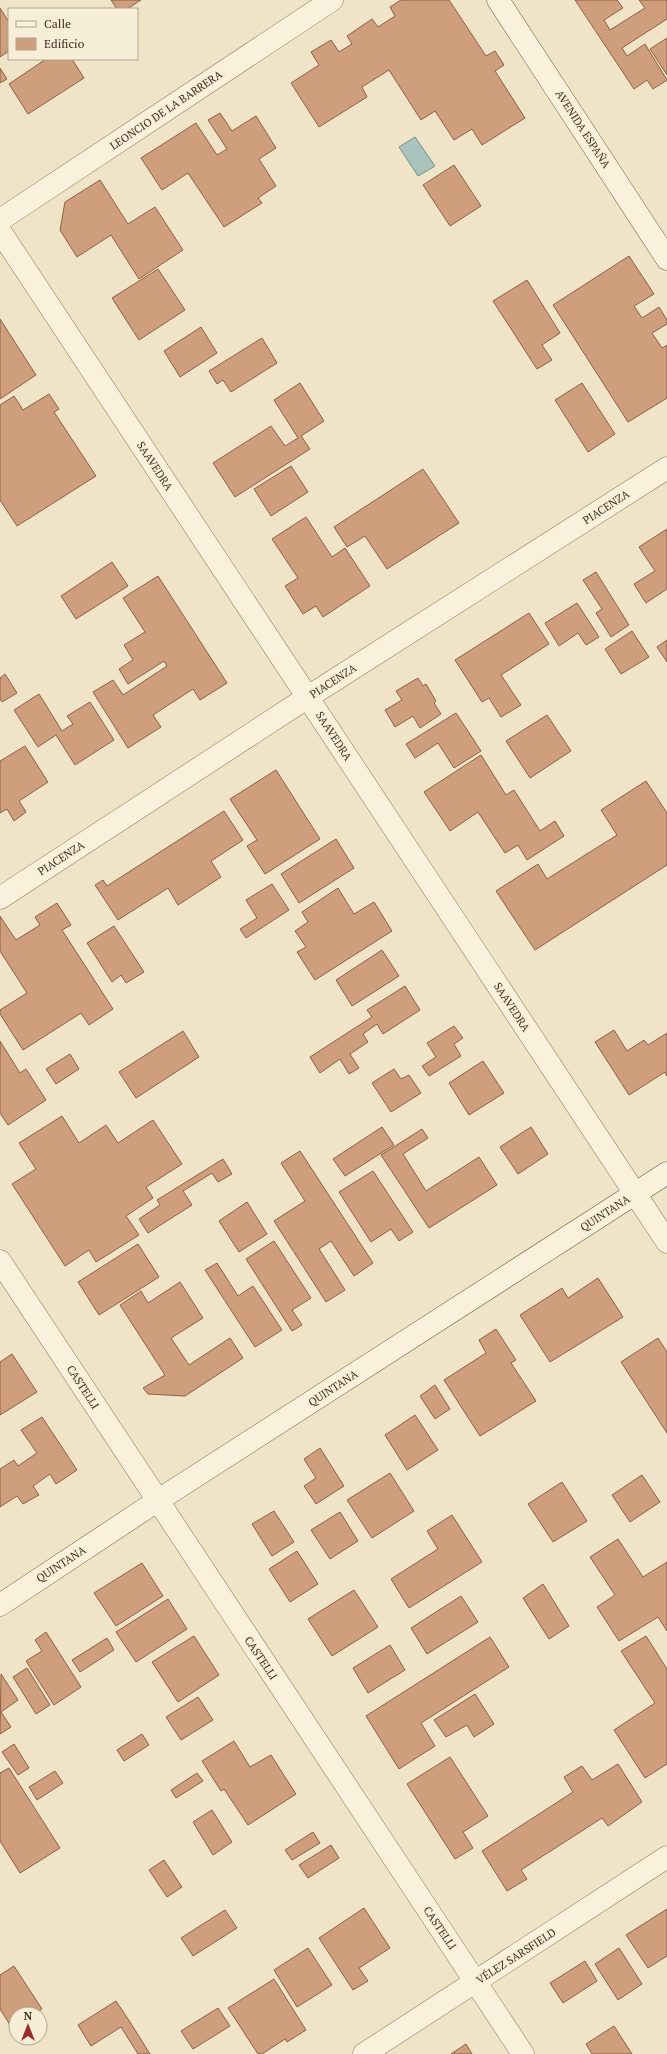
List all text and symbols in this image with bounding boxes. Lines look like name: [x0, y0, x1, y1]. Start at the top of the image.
legend: [8, 8, 138, 60]
text: Calle: [44, 16, 71, 31]
text: Edificio: [44, 36, 85, 51]
street label: LEONCIO DE LA BARRERA: [107, 67, 225, 153]
street label: AVENIDA ESPAÑA: [552, 87, 614, 171]
street label: SAAVEDRA: [134, 439, 176, 494]
street label: PIACENZA: [580, 486, 632, 527]
street label: PIACENZA: [307, 660, 359, 701]
street label: SAAVEDRA: [313, 709, 355, 764]
street label: PIACENZA: [35, 837, 87, 878]
street label: SAAVEDRA: [491, 980, 533, 1035]
street label: QUINTANA: [578, 1191, 633, 1234]
street label: CASTELLI: [64, 1362, 102, 1412]
street label: QUINTANA: [306, 1366, 361, 1409]
street label: QUINTANA: [34, 1542, 89, 1585]
street label: CASTELLI: [241, 1634, 281, 1682]
street label: CASTELLI: [420, 1904, 460, 1952]
street label: VÉLEZ SARSFIELD: [474, 1925, 559, 1987]
north arrow: [8, 2006, 48, 2046]
text: N: [24, 2009, 33, 2023]

